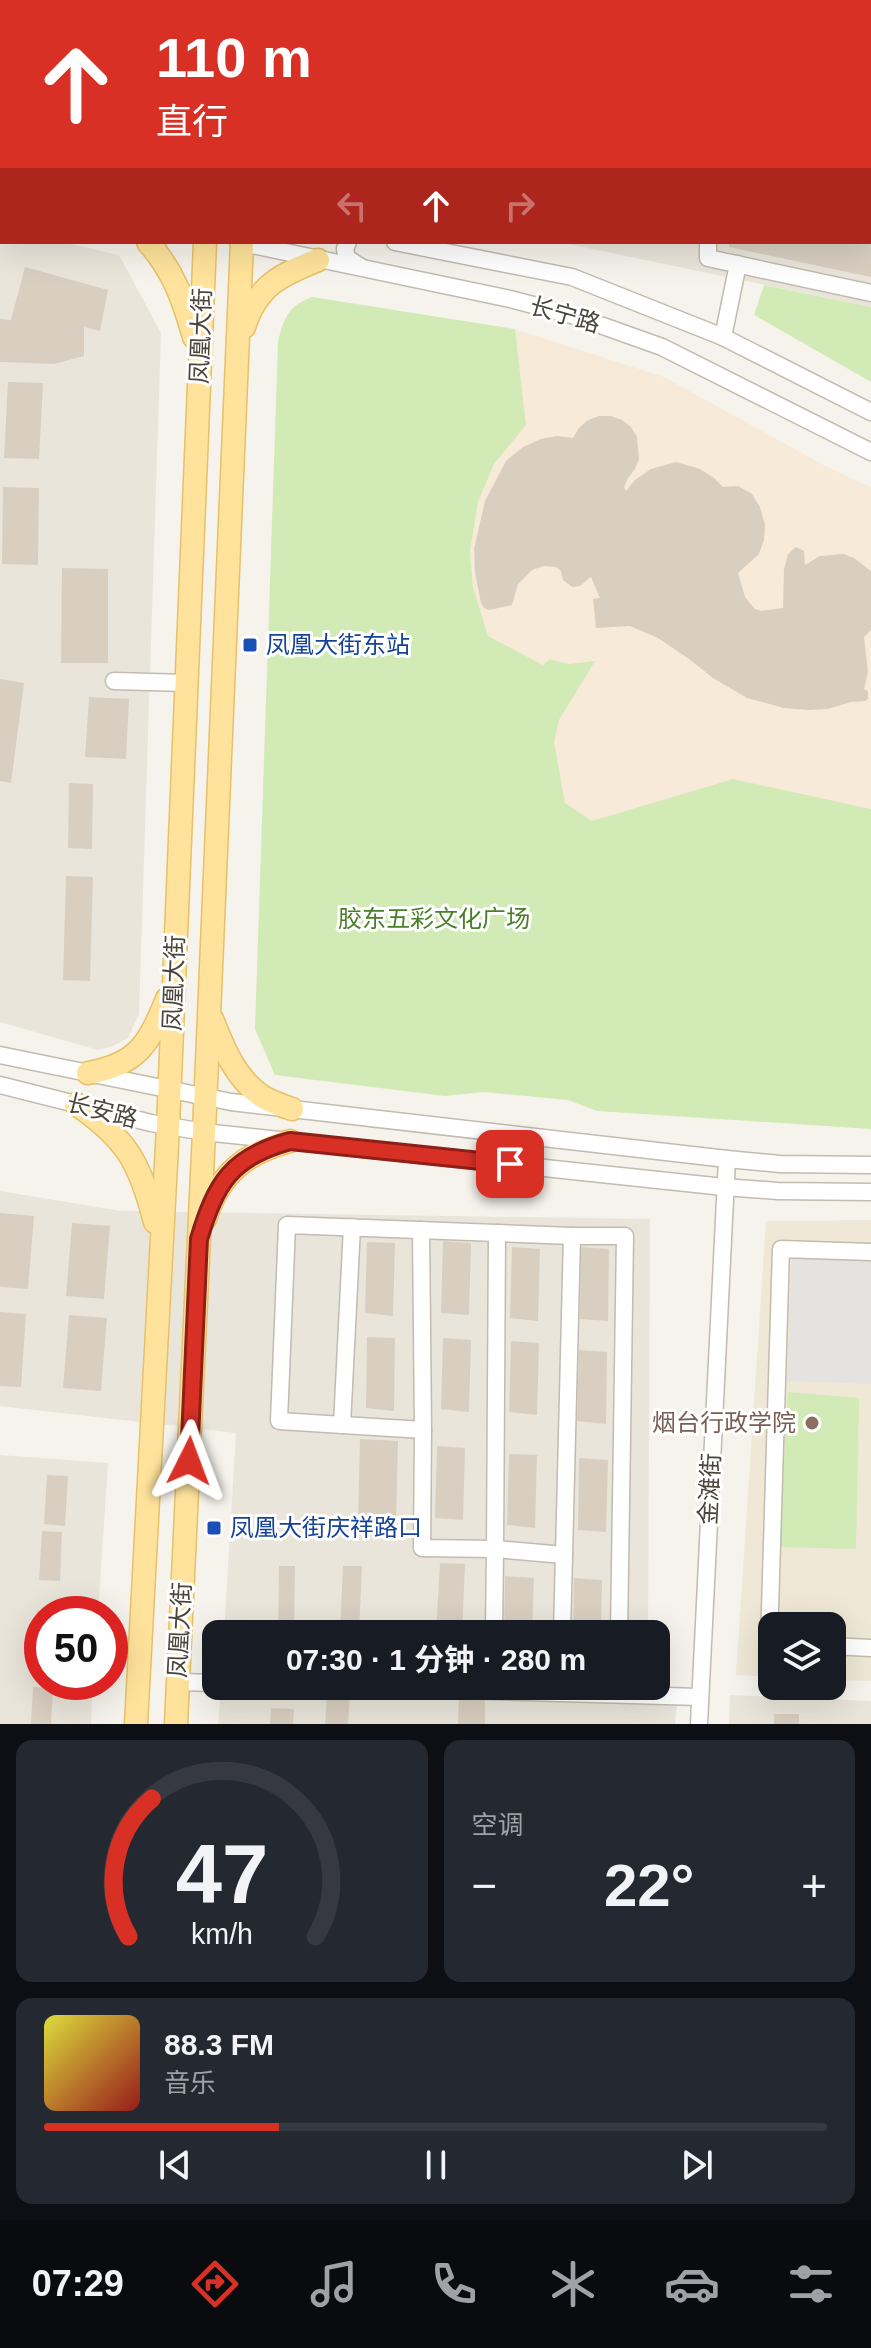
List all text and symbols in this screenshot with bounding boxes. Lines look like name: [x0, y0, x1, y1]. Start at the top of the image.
text: 110 m: [156, 26, 312, 89]
icon: ahead: [24, 32, 128, 136]
text: 直行: [156, 101, 228, 142]
icon: left: [330, 184, 374, 228]
icon: ahead: [414, 184, 458, 228]
icon: right: [498, 184, 542, 228]
street label: 凤凰大街: [185, 288, 216, 384]
street label: 长宁路: [527, 292, 603, 337]
place label: 凤凰大街东站: [266, 631, 410, 658]
marker: 凤凰大街东站: [241, 636, 259, 654]
park label: 胶东五彩文化广场: [338, 905, 530, 932]
street label: 凤凰大街: [158, 935, 189, 1031]
street label: 长安路: [64, 1089, 140, 1132]
pin: [476, 1130, 544, 1198]
icon: arrive: [488, 1142, 532, 1186]
place label: 烟台行政学院: [652, 1409, 796, 1436]
marker: 烟台行政学院: [803, 1414, 821, 1432]
position arrow: [147, 1419, 231, 1503]
street label: 金滩街: [694, 1452, 725, 1526]
place label: 凤凰大街庆祥路口: [230, 1514, 422, 1541]
marker: 凤凰大街庆祥路口: [205, 1519, 223, 1537]
street label: 凤凰大街: [164, 1581, 195, 1679]
speed limit sign: 50: [24, 1596, 128, 1700]
map controls: [758, 1612, 846, 1700]
button: layers: [758, 1612, 846, 1700]
text: 07:30 · 1 分钟 · 280 m: [286, 1643, 586, 1676]
text: 空调: [472, 1810, 524, 1840]
text: 47: [175, 1828, 268, 1921]
text: 22°: [604, 1852, 695, 1919]
text: −: [472, 1861, 497, 1910]
text: +: [801, 1861, 827, 1910]
text: km/h: [191, 1918, 253, 1950]
text: 88.3 FM: [164, 2028, 274, 2061]
text: 音乐: [164, 2068, 216, 2098]
icon: previous: [153, 2143, 197, 2187]
icon: pause: [414, 2143, 458, 2187]
icon: next: [675, 2143, 719, 2187]
icon: directions: [187, 2256, 243, 2312]
icon: music: [306, 2256, 362, 2312]
icon: phone: [426, 2256, 482, 2312]
icon: climate: [545, 2256, 601, 2312]
icon: car: [664, 2256, 720, 2312]
icon: filters: [783, 2256, 839, 2312]
text: 07:29: [32, 2263, 124, 2304]

